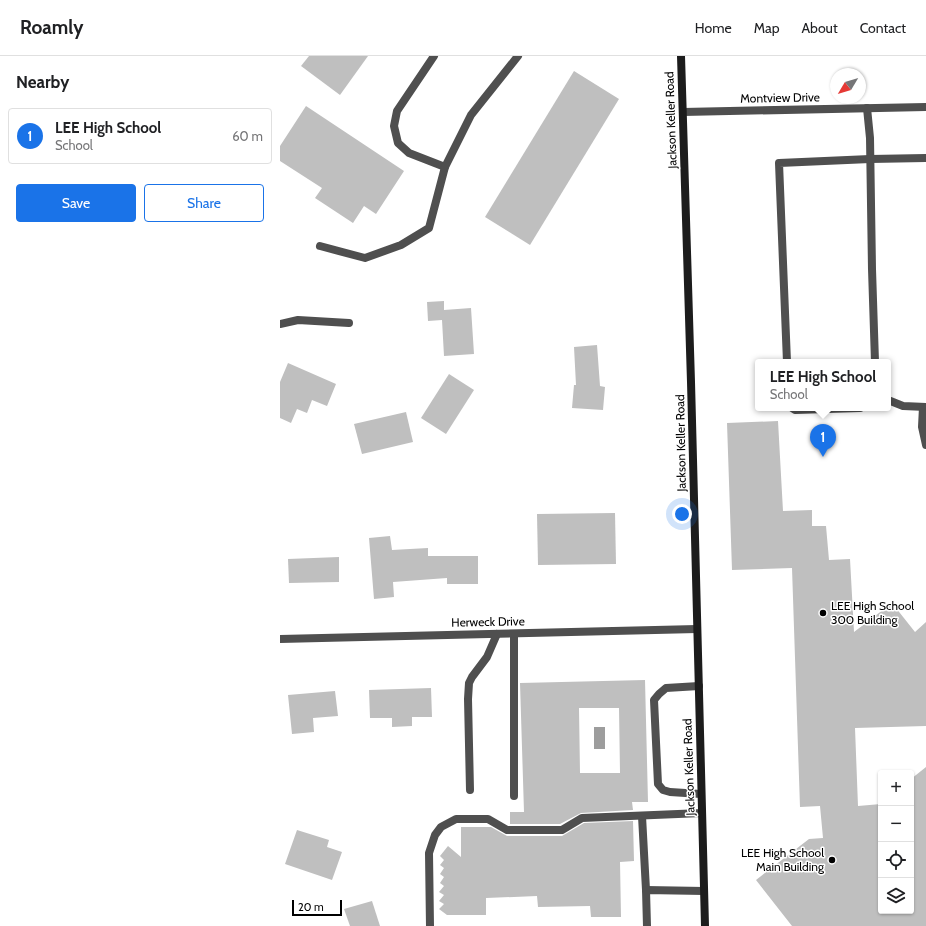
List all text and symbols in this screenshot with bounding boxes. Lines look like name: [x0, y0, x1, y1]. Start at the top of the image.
text: Roamly: [20, 16, 83, 39]
text: Home: [695, 19, 732, 37]
text: Map: [754, 19, 779, 37]
text: About: [801, 19, 838, 37]
text: Contact: [860, 19, 906, 37]
north arrow: [830, 68, 866, 104]
street label: Jackson Keller Road: [661, 71, 680, 170]
text: Nearby: [16, 72, 69, 92]
street label: Montview Drive: [740, 89, 820, 106]
text: LEE High School: [55, 119, 161, 137]
text: 1: [28, 128, 32, 144]
text: 60 m: [232, 128, 263, 144]
text: School: [55, 137, 93, 153]
button: Save: [16, 184, 136, 222]
button: Share: [144, 184, 264, 222]
popup: [755, 359, 891, 411]
text: LEE High School: [770, 368, 876, 386]
text: School: [770, 386, 808, 402]
street label: Jackson Keller Road: [672, 394, 689, 493]
pin: 1: [810, 424, 836, 457]
your location: [672, 504, 692, 524]
place label: LEE High School 300 Building: [831, 598, 914, 627]
marker: LEE High School 300 Building: [818, 608, 828, 618]
street label: Herweck Drive: [451, 613, 525, 630]
street label: Jackson Keller Road: [679, 718, 698, 817]
map controls: [878, 770, 914, 914]
button: +: [878, 770, 914, 806]
button: −: [878, 806, 914, 842]
button: locate: [878, 842, 914, 878]
place label: LEE High School Main Building: [741, 845, 825, 874]
marker: LEE High School Main Building: [827, 855, 837, 865]
button: layers: [878, 878, 914, 914]
scale bar: [292, 898, 342, 917]
text: 20 m: [298, 900, 324, 914]

